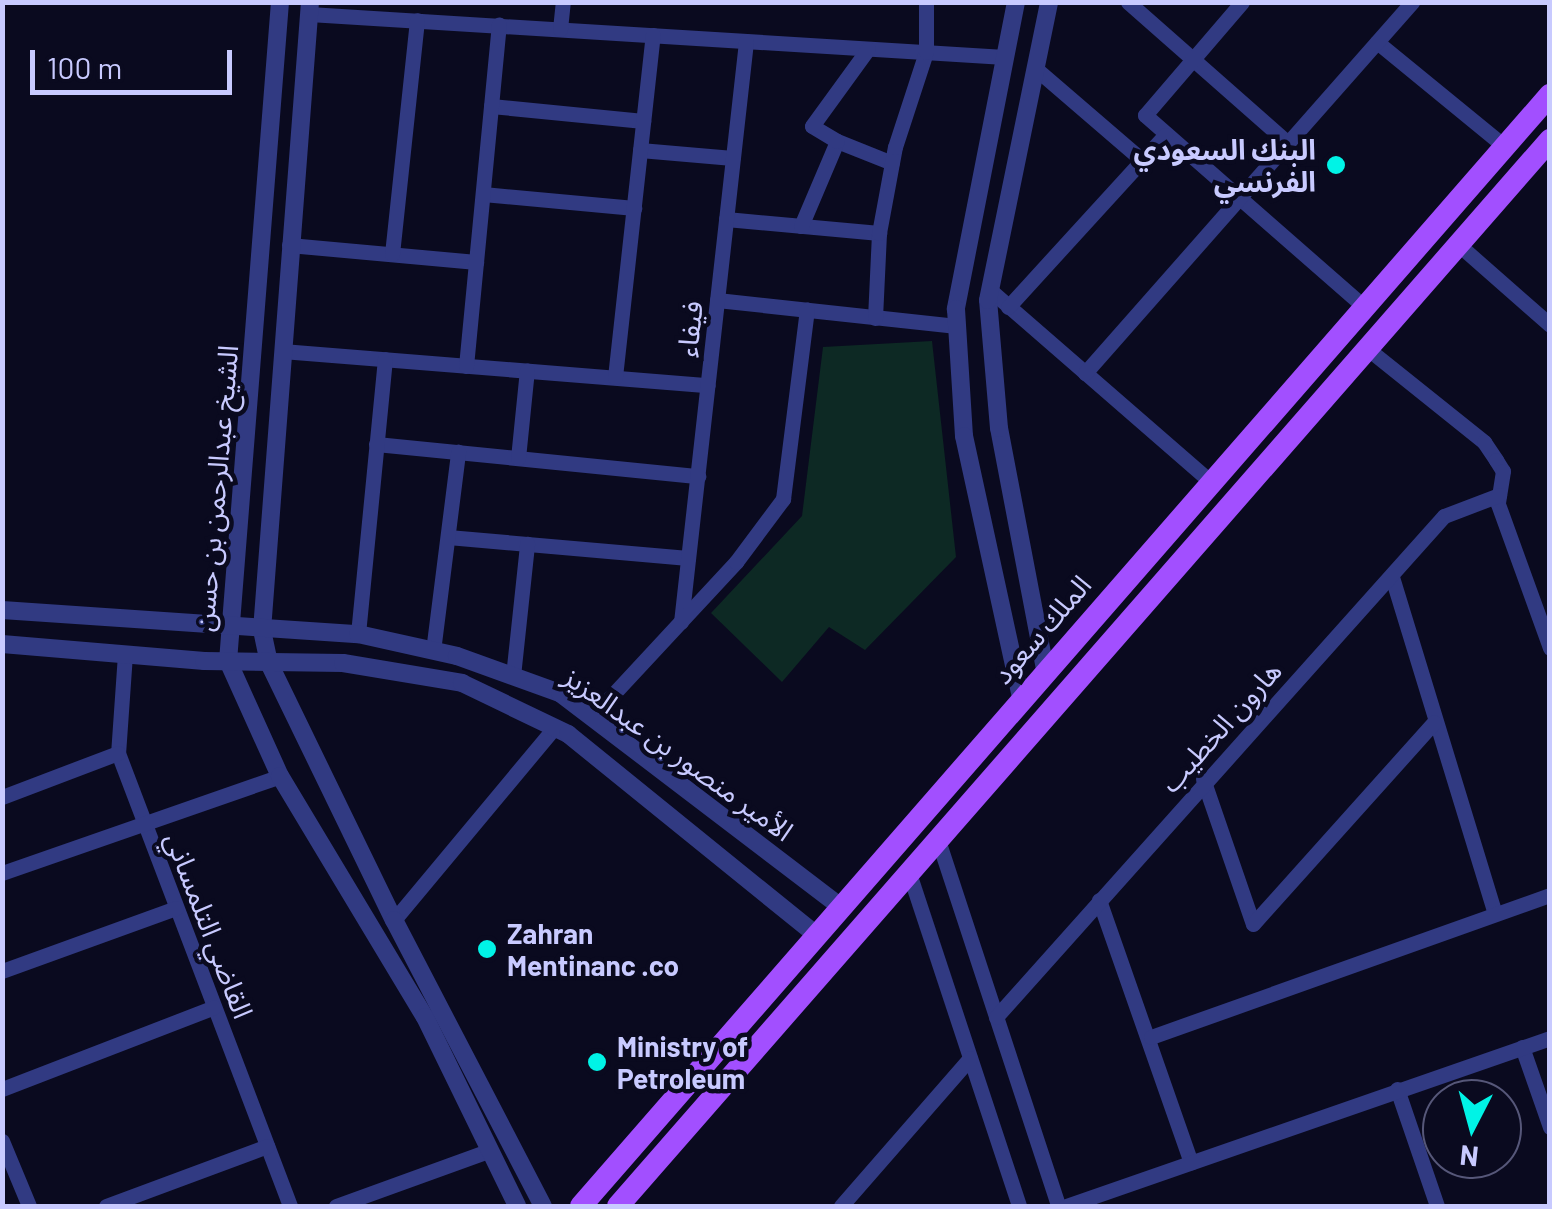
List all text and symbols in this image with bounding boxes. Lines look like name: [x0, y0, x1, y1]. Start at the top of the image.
scale bar: [35, 30, 238, 92]
text: 100 m: [47, 49, 122, 85]
place label: البنك السعودي الفرنسي: [1134, 132, 1316, 198]
marker: البنك السعودي الفرنسي: [1325, 154, 1347, 176]
street label: فيفاء: [669, 299, 709, 359]
street label: الشيخ عبدالرحمن بن حسن: [186, 343, 244, 633]
street label: الملك سعود: [985, 568, 1097, 690]
street label: هارون الخطيب: [1152, 654, 1288, 798]
street label: الأمير منصور بن عبدالعزيز: [558, 659, 800, 847]
street label: القاضي التلمساني: [159, 827, 261, 1023]
place label: Zahran Mentinanc .co: [507, 916, 679, 982]
marker: Zahran Mentinanc .co: [476, 938, 498, 960]
place label: Ministry of Petroleum: [617, 1029, 748, 1095]
marker: Ministry of Petroleum: [586, 1051, 608, 1073]
north arrow: [1422, 1079, 1522, 1179]
text: N: [1458, 1139, 1480, 1175]

